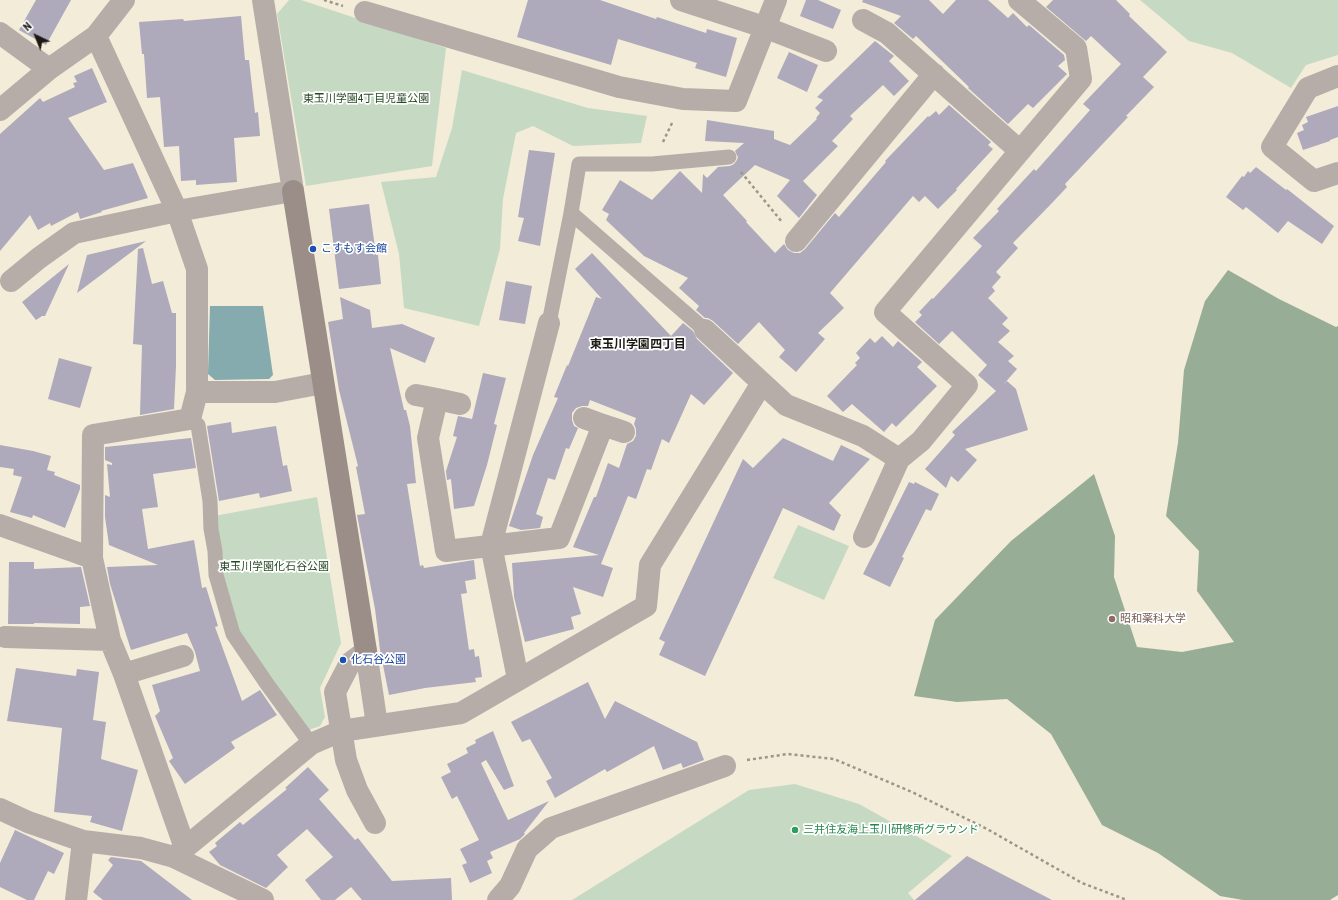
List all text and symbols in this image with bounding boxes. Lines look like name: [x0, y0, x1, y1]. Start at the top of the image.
north arrow: [16, 16, 56, 56]
text: N: [21, 20, 34, 34]
park label: 東玉川学園4丁目児童公園: [303, 92, 429, 106]
place label: こすもす会館: [321, 242, 387, 256]
marker: こすもす会館: [308, 244, 318, 254]
district label: 東玉川学園四丁目: [590, 338, 686, 352]
park label: 東玉川学園化石谷公園: [219, 560, 329, 574]
place label: 昭和薬科大学: [1120, 612, 1186, 626]
marker: 昭和薬科大学: [1107, 614, 1117, 624]
place label: 化石谷公園: [351, 653, 406, 667]
marker: 化石谷公園: [338, 655, 348, 665]
place label: 三井住友海上玉川研修所グラウンド: [803, 823, 979, 837]
marker: 三井住友海上玉川研修所グラウンド: [790, 825, 800, 835]

